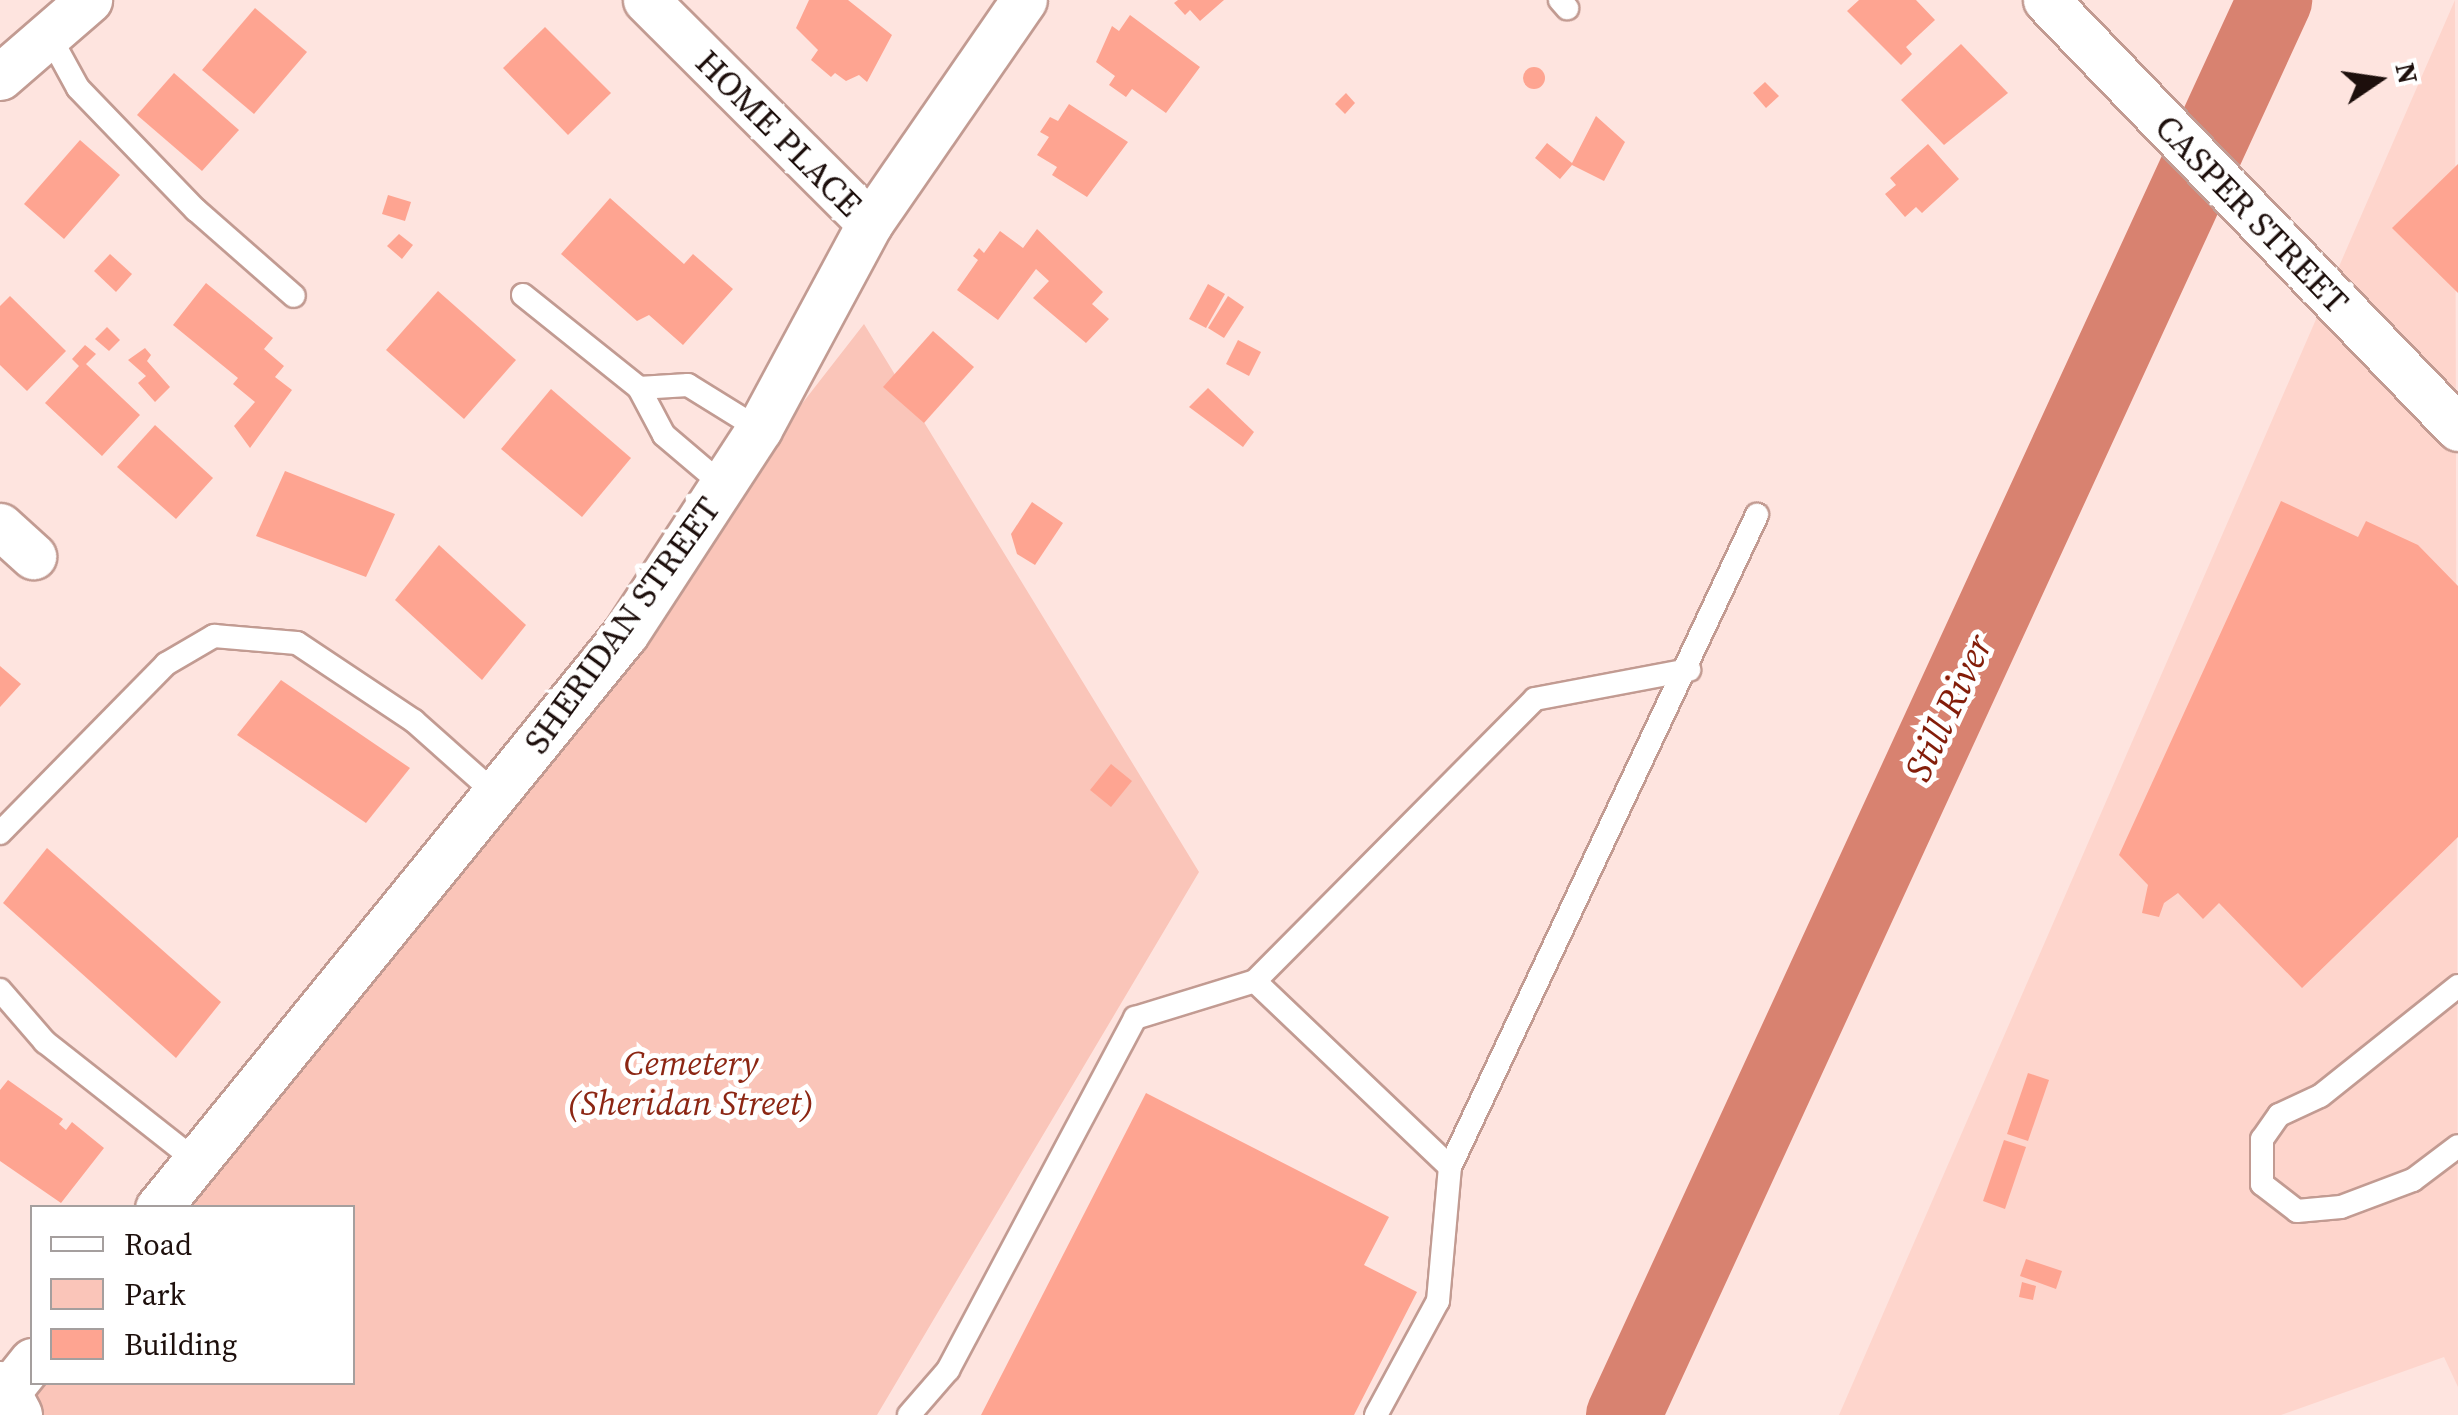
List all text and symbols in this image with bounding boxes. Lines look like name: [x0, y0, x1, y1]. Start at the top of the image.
north arrow: [2328, 30, 2428, 130]
street label: HOME PLACE: [687, 41, 871, 225]
text: N: [2386, 59, 2428, 87]
street label: CASPER STREET: [2147, 106, 2357, 322]
street label: SHERIDAN STREET: [515, 489, 729, 761]
water label: Still River: [1895, 628, 2003, 788]
park label: Cemetery (Sheridan Street): [568, 1042, 814, 1124]
legend: [30, 1205, 355, 1385]
text: Road: [124, 1224, 192, 1265]
text: Park: [124, 1274, 186, 1315]
text: Building: [124, 1324, 237, 1365]

